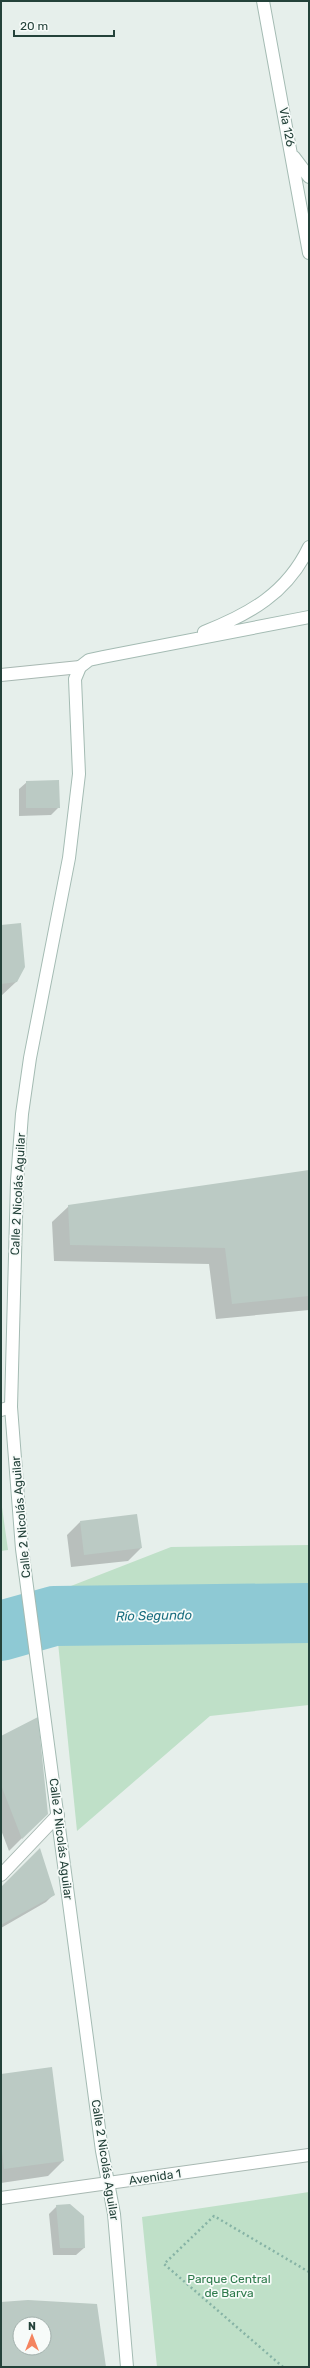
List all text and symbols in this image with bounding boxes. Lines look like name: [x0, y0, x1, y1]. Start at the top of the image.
scale bar: [14, 12, 114, 38]
text: 20 m: [20, 19, 48, 33]
street label: Vía 126: [276, 106, 298, 148]
street label: Calle 2 Nicolás Aguilar: [8, 1132, 28, 1256]
street label: Calle 2 Nicolás Aguilar: [9, 1455, 33, 1579]
water label: Río Segundo: [116, 1607, 192, 1625]
street label: Calle 2 Nicolás Aguilar: [47, 1777, 75, 1901]
street label: Calle 2 Nicolás Aguilar: [89, 2098, 122, 2222]
street label: Avenida 1: [128, 2166, 182, 2188]
park label: Parque Central de Barva: [187, 2272, 271, 2300]
north arrow: [12, 2316, 52, 2356]
text: N: [28, 2320, 36, 2333]

